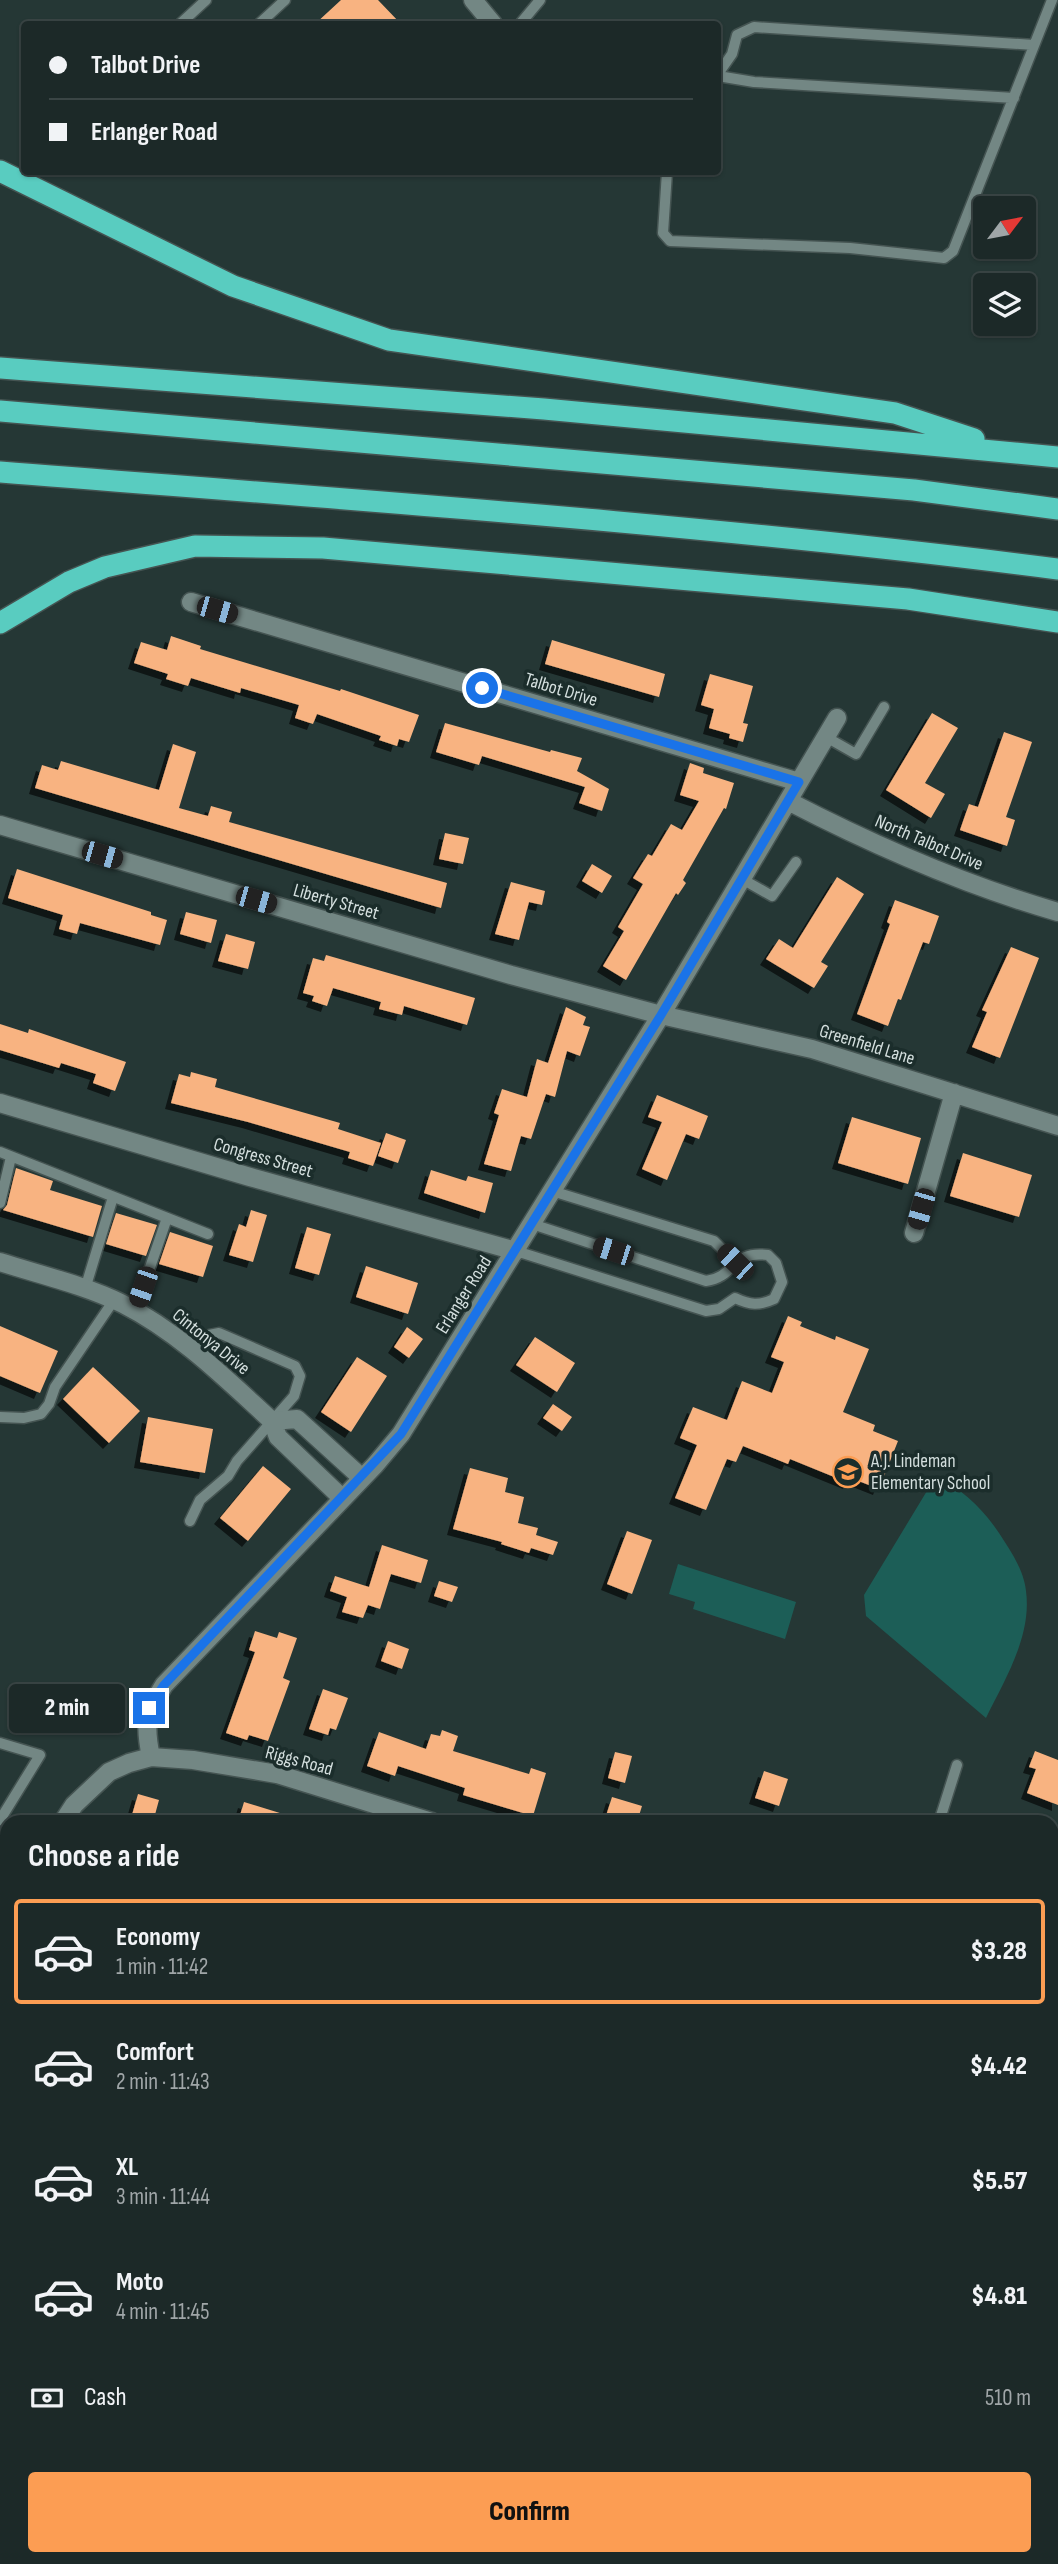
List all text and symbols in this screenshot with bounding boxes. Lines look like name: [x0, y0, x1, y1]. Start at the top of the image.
text: Talbot Drive: [91, 50, 200, 81]
text: Erlanger Road: [91, 117, 218, 148]
north arrow: [973, 196, 1036, 259]
map controls: [973, 196, 1036, 336]
button: layers: [973, 273, 1036, 336]
car: [194, 594, 241, 626]
street label: Talbot Drive: [522, 668, 600, 712]
route start: [466, 672, 498, 704]
street label: North Talbot Drive: [871, 810, 987, 876]
car: [79, 839, 126, 871]
street label: Liberty Street: [291, 879, 382, 925]
car: [233, 884, 280, 916]
street label: Greenfield Lane: [816, 1020, 918, 1070]
street label: Congress Street: [211, 1133, 315, 1183]
car: [906, 1186, 937, 1232]
car: [590, 1235, 637, 1267]
car: [713, 1240, 758, 1284]
street label: Erlanger Road: [431, 1252, 497, 1338]
car: [127, 1264, 160, 1310]
street label: Cintonya Drive: [168, 1304, 254, 1380]
place label: A.J. Lindeman Elementary School: [870, 1450, 990, 1495]
school or university icon: A.J. Lindeman Elementary School: [831, 1455, 865, 1489]
callout: 2 min: [9, 1684, 124, 1732]
route end: [133, 1692, 165, 1724]
text: 2 min: [45, 1694, 89, 1722]
street label: Riggs Road: [263, 1741, 335, 1781]
text: Choose a ride: [28, 1837, 180, 1876]
icon: car: [32, 1920, 95, 1983]
text: Economy: [116, 1922, 200, 1953]
text: $3.28: [970, 1936, 1027, 1967]
text: 1 min · 11:42: [116, 1953, 208, 1981]
icon: car: [32, 2035, 95, 2098]
text: Comfort: [116, 2037, 194, 2068]
text: $4.42: [970, 2051, 1027, 2082]
text: 2 min · 11:43: [116, 2068, 210, 2096]
icon: car: [32, 2150, 95, 2213]
text: XL: [116, 2152, 138, 2183]
text: $5.57: [972, 2166, 1027, 2197]
text: 3 min · 11:44: [116, 2183, 210, 2211]
icon: car: [32, 2265, 95, 2328]
text: Moto: [116, 2267, 164, 2298]
text: $4.81: [971, 2281, 1027, 2312]
text: 4 min · 11:45: [116, 2298, 209, 2326]
icon: cash: [28, 2379, 66, 2417]
text: Cash: [84, 2382, 127, 2413]
text: 510 m: [985, 2384, 1031, 2412]
button: Confirm: [28, 2472, 1031, 2552]

